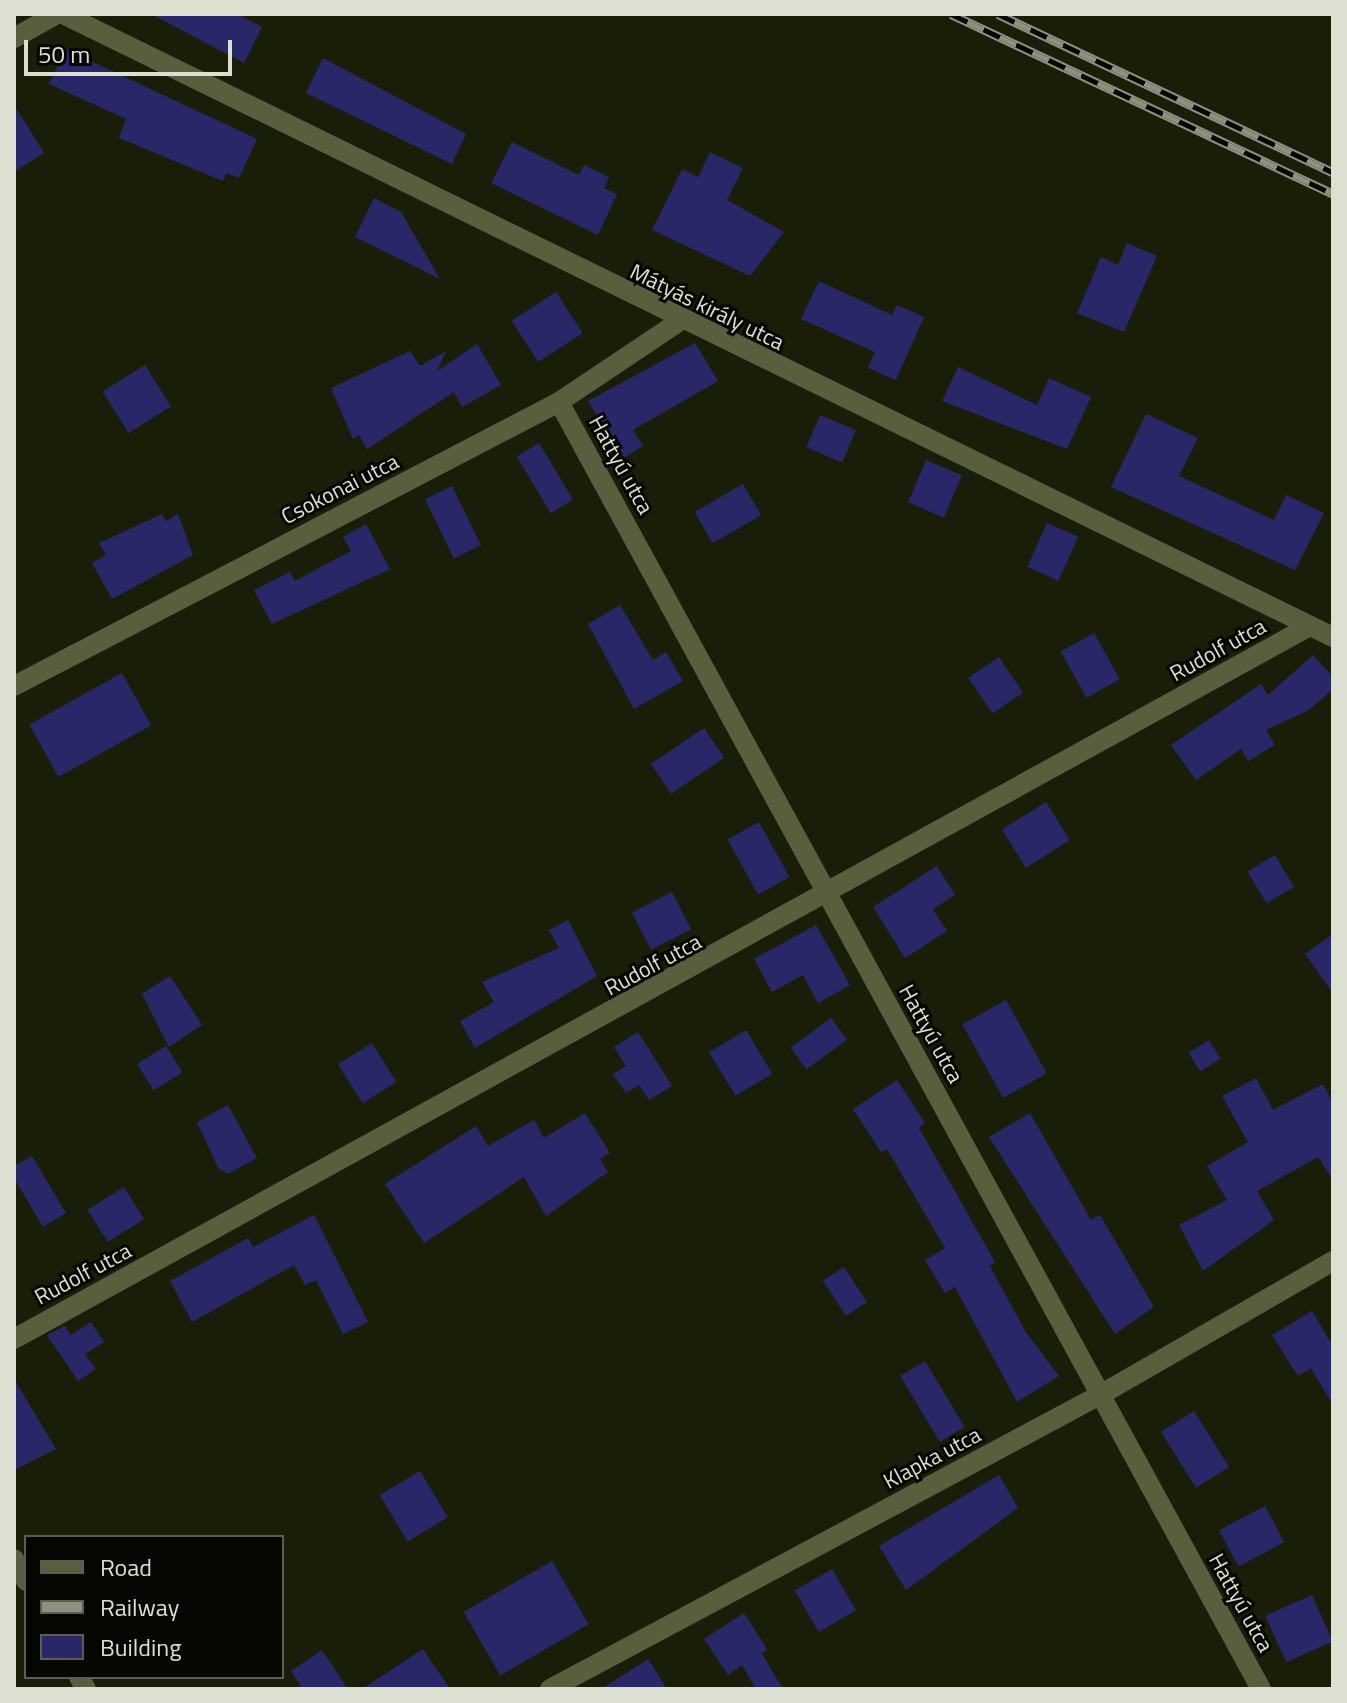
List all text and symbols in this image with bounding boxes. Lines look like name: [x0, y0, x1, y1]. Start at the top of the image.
scale bar: [28, 24, 236, 74]
text: 50 m: [38, 36, 90, 72]
street label: Mátyás király utca: [626, 258, 788, 356]
street label: Hattyú utca: [583, 411, 659, 519]
street label: Csokonai utca: [277, 448, 403, 530]
street label: Rudolf utca: [1165, 613, 1271, 687]
street label: Rudolf utca: [600, 929, 706, 1001]
street label: Hattyú utca: [893, 980, 969, 1088]
street label: Rudolf utca: [30, 1238, 136, 1310]
street label: Klapka utca: [879, 1421, 985, 1495]
legend: [24, 1535, 284, 1679]
text: Road: [100, 1549, 152, 1585]
street label: Hattyú utca: [1203, 1549, 1279, 1657]
text: Railway: [100, 1589, 179, 1625]
text: Building: [100, 1629, 182, 1665]

